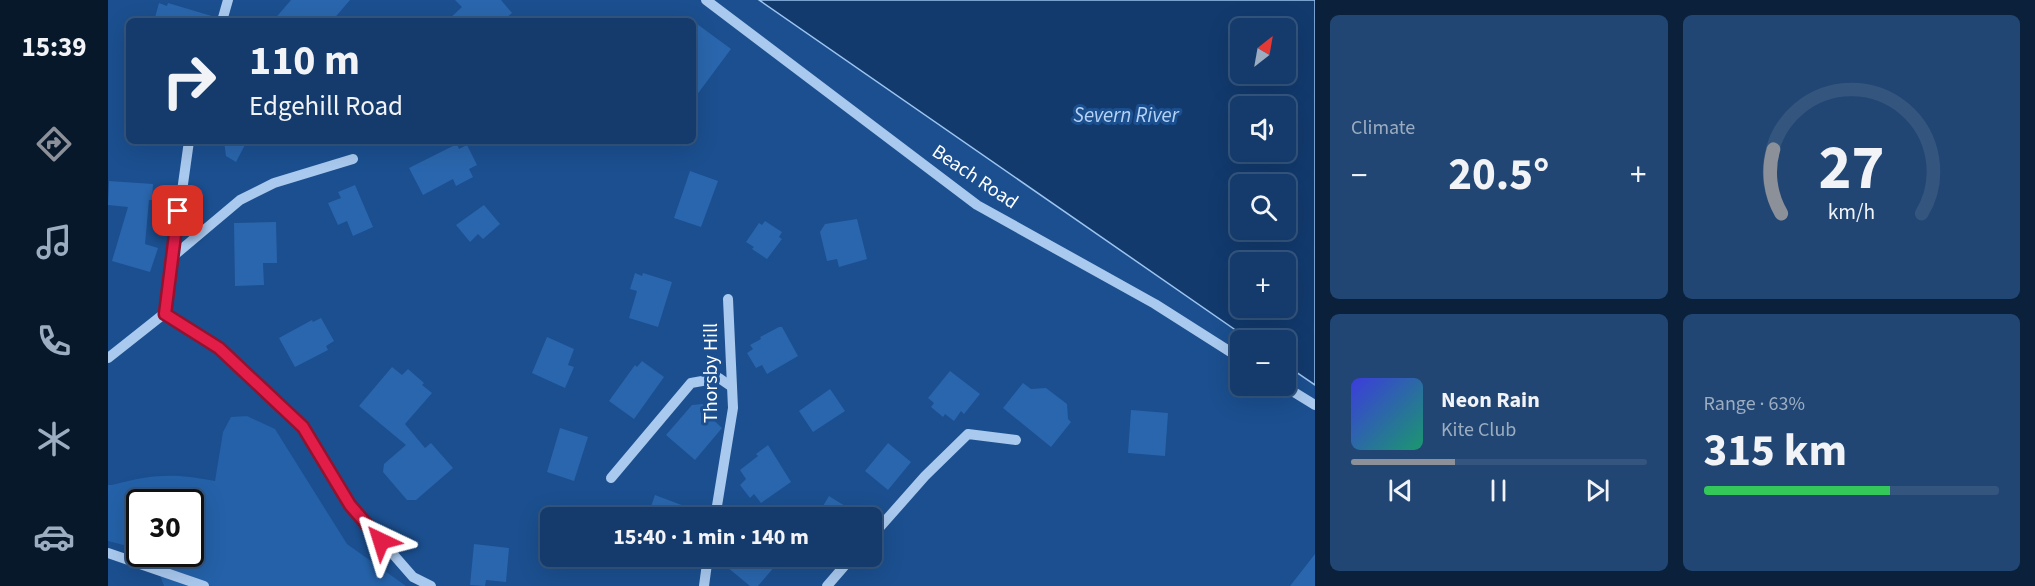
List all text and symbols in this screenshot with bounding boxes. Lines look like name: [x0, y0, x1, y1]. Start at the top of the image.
north arrow: [1230, 18, 1296, 84]
map controls: [1230, 18, 1296, 396]
text: 15:39: [21, 28, 87, 67]
text: 110 m: [249, 31, 360, 91]
icon: right: [150, 42, 228, 120]
text: Edgehill Road: [249, 87, 403, 126]
button: sound: [1230, 96, 1296, 162]
water label: Severn River: [1073, 100, 1180, 130]
text: Climate: [1351, 114, 1415, 142]
icon: directions: [33, 123, 75, 165]
text: 27: [1818, 124, 1884, 213]
street label: Beach Road: [926, 138, 1024, 216]
text: 20.5°: [1448, 143, 1549, 207]
text: −: [1351, 152, 1367, 199]
text: +: [1630, 152, 1647, 199]
button: search: [1230, 174, 1296, 240]
pin: [152, 185, 203, 236]
icon: arrive: [161, 194, 194, 227]
text: km/h: [1827, 197, 1875, 228]
icon: music: [33, 221, 75, 263]
button: +: [1230, 252, 1296, 318]
icon: phone: [33, 320, 75, 362]
street label: Thorsby Hill: [697, 323, 725, 423]
button: −: [1230, 330, 1296, 396]
text: Neon Rain: [1441, 384, 1540, 416]
text: Range · 63%: [1704, 390, 1805, 418]
text: Kite Club: [1441, 416, 1516, 444]
icon: climate: [33, 418, 75, 460]
text: 315 km: [1704, 419, 1847, 483]
icon: previous: [1384, 474, 1417, 507]
icon: pause: [1482, 474, 1515, 507]
icon: next: [1581, 474, 1614, 507]
speed limit sign: 30: [126, 489, 204, 567]
position arrow: [349, 509, 413, 573]
icon: car: [33, 516, 75, 558]
text: 15:40 · 1 min · 140 m: [613, 521, 809, 553]

